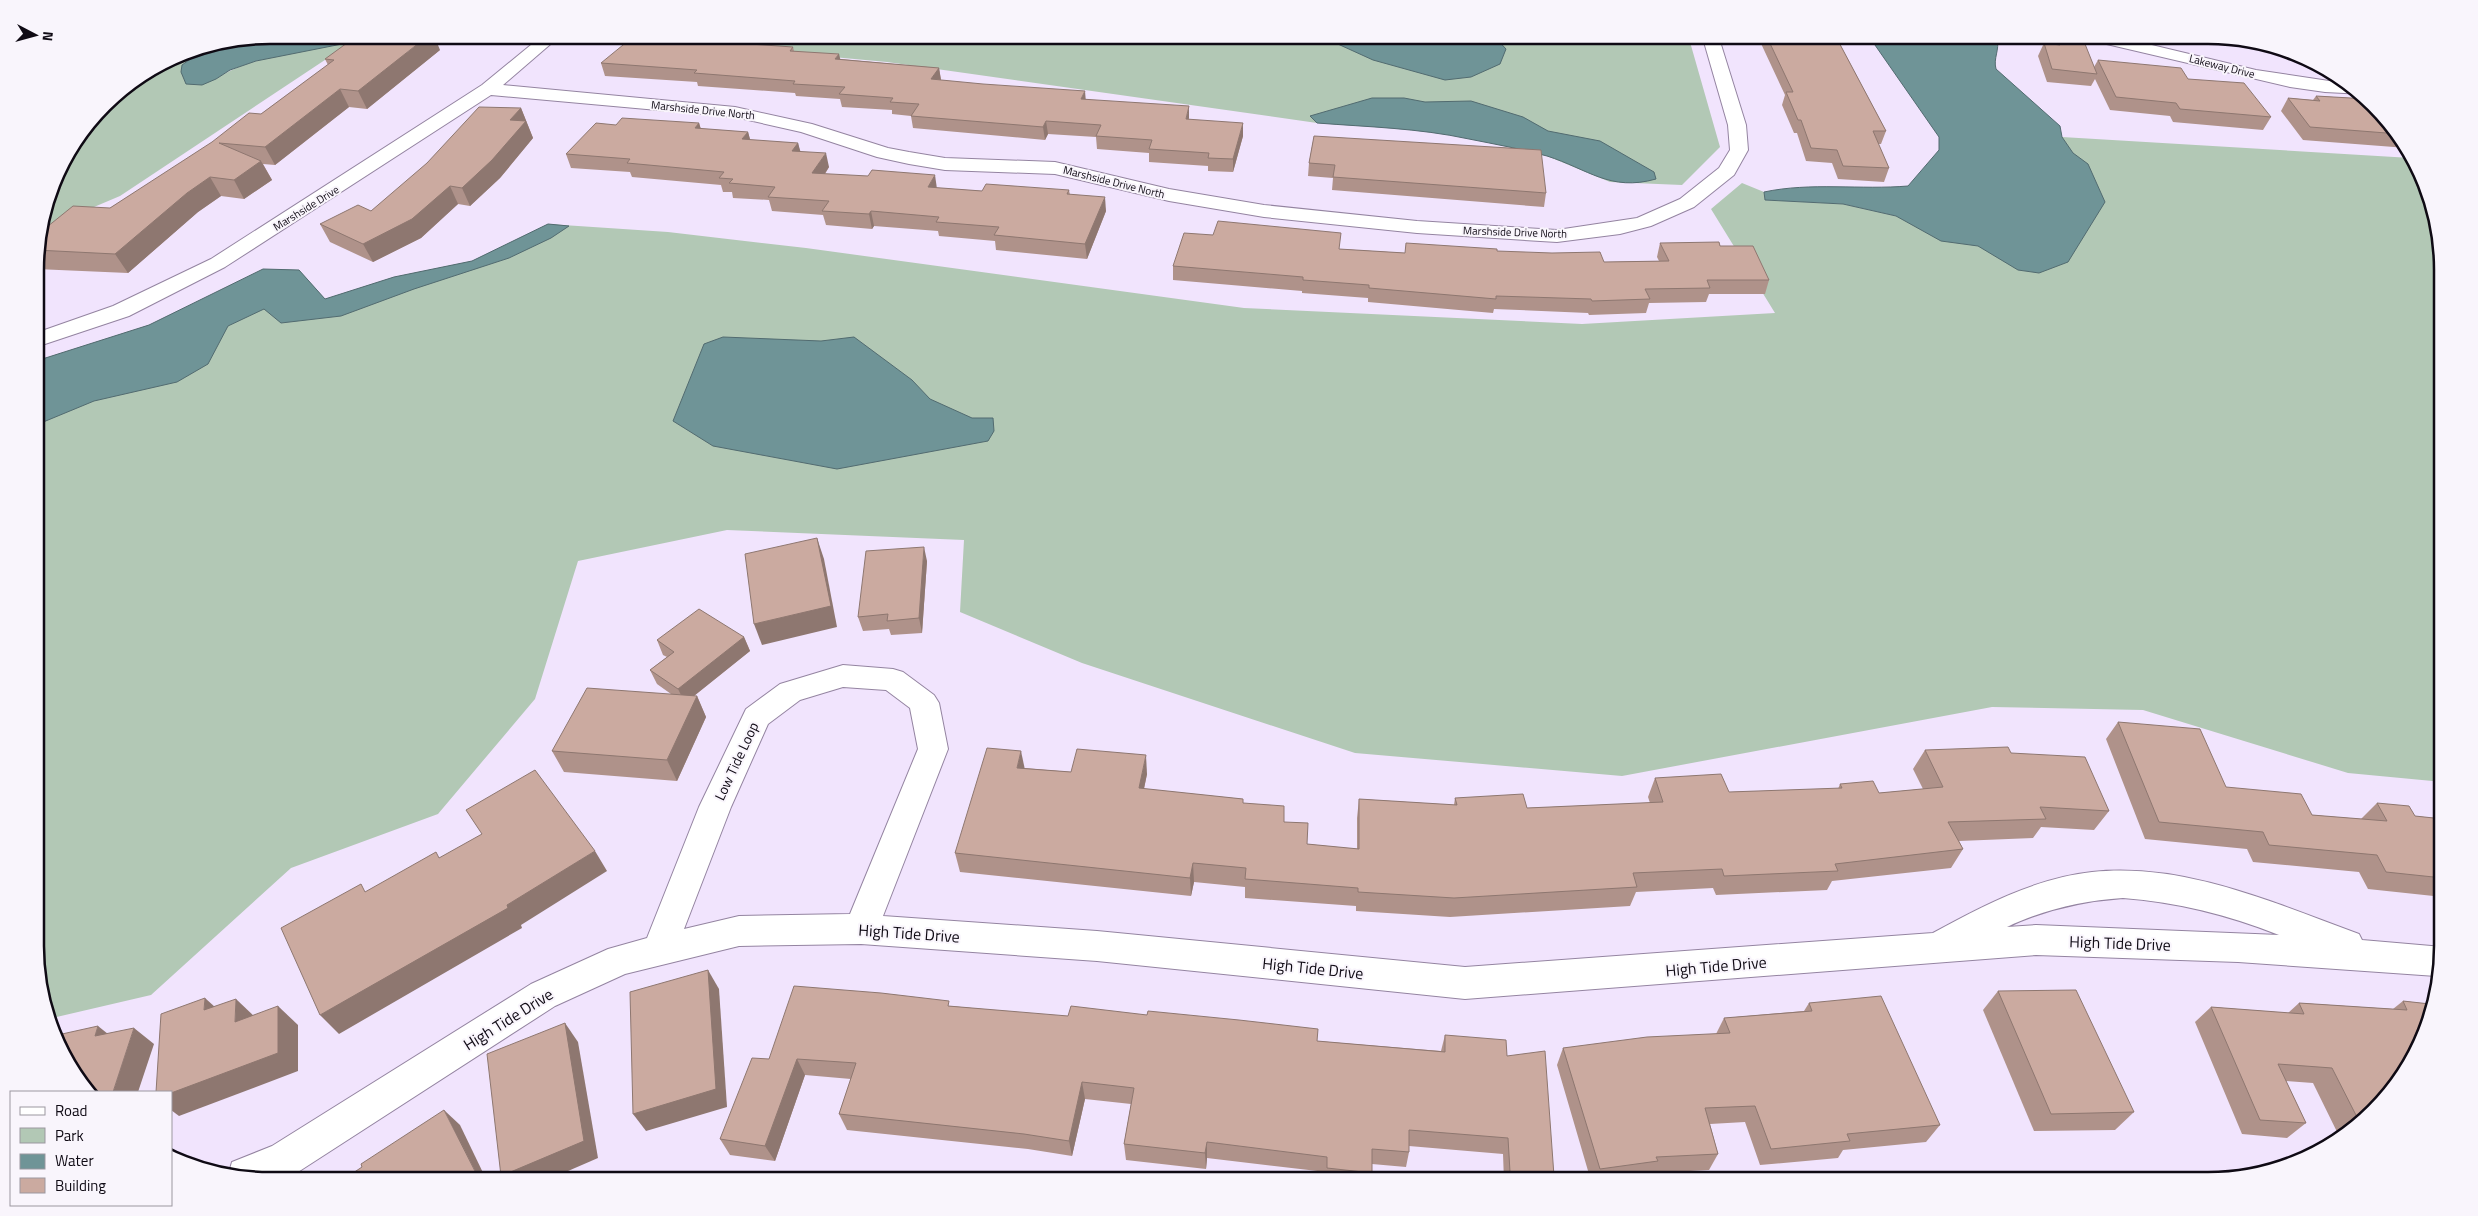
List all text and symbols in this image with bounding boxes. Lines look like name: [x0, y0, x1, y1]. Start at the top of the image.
north arrow: [10, 10, 60, 60]
text: N: [37, 30, 59, 42]
street label: Lakeway Drive: [2188, 50, 2257, 82]
street label: Marshside Drive North: [650, 97, 756, 123]
street label: Marshside Drive North: [1062, 162, 1167, 202]
street label: Marshside Drive: [270, 181, 342, 235]
street label: Marshside Drive North: [1463, 222, 1567, 242]
street label: Low Tide Loop: [709, 718, 763, 804]
street label: High Tide Drive: [857, 917, 961, 949]
street label: High Tide Drive: [2069, 929, 2171, 957]
street label: High Tide Drive: [1664, 950, 1768, 982]
street label: High Tide Drive: [1261, 951, 1365, 985]
street label: High Tide Drive: [459, 982, 557, 1056]
legend: [10, 1091, 172, 1206]
text: Road: [55, 1099, 87, 1122]
text: Park: [55, 1124, 84, 1147]
text: Water: [55, 1149, 94, 1172]
text: Building: [55, 1174, 106, 1197]

